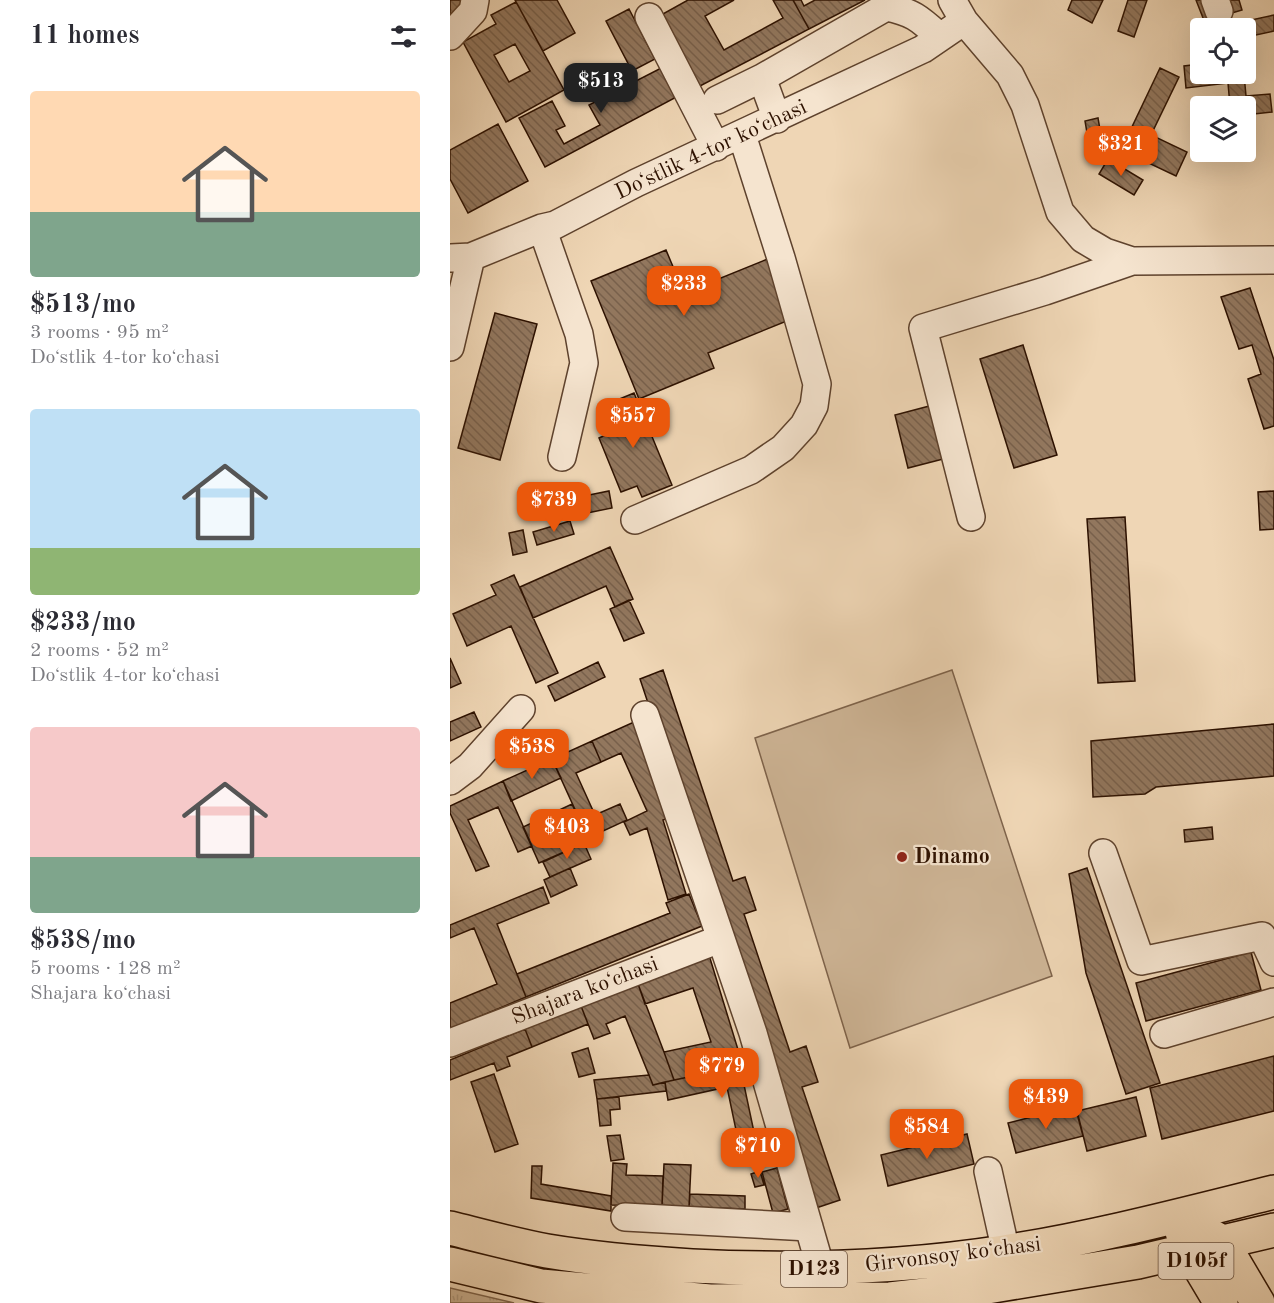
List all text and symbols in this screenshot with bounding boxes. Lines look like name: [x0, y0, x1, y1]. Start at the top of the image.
map controls: [1190, 18, 1256, 162]
button: locate: [1190, 18, 1256, 84]
icon: filters: [387, 20, 420, 53]
text: 11 homes: [30, 23, 139, 49]
pin: $513: [565, 63, 637, 114]
text: $513: [578, 72, 624, 92]
street label: Doʻstlik 4-tor koʻchasi: [612, 96, 810, 204]
button: layers: [1190, 96, 1256, 162]
pin: $321: [1085, 126, 1157, 177]
icon: home: [171, 130, 279, 238]
text: $321: [1098, 135, 1144, 155]
pin: $233: [648, 266, 720, 317]
text: $233: [661, 275, 707, 295]
text: $513/mo: [30, 292, 136, 318]
text: 3 rooms · 95 m²: [30, 323, 169, 343]
text: Doʻstlik 4-tor koʻchasi: [30, 348, 220, 368]
pin: $557: [597, 398, 669, 449]
text: $557: [610, 407, 656, 427]
icon: home: [171, 448, 279, 556]
pin: $739: [518, 482, 590, 533]
text: $739: [531, 491, 577, 511]
text: $233/mo: [30, 610, 136, 636]
text: 2 rooms · 52 m²: [30, 641, 169, 661]
text: Doʻstlik 4-tor koʻchasi: [30, 666, 220, 686]
pin: $538: [496, 729, 568, 780]
text: $538: [509, 738, 555, 758]
icon: home: [171, 766, 279, 874]
pin: $403: [531, 809, 603, 860]
text: $403: [544, 818, 590, 838]
place label: Dinamo: [914, 846, 990, 868]
marker: Dinamo: [895, 850, 909, 864]
text: $538/mo: [30, 928, 136, 954]
street label: Shajara koʻchasi: [509, 953, 661, 1029]
text: 5 rooms · 128 m²: [30, 959, 180, 979]
text: Shajara koʻchasi: [30, 984, 171, 1004]
pin: $779: [686, 1048, 758, 1099]
text: $779: [699, 1057, 745, 1077]
pin: $439: [1010, 1079, 1082, 1130]
text: $439: [1023, 1088, 1069, 1108]
pin: $584: [891, 1109, 963, 1160]
text: $584: [904, 1118, 950, 1138]
pin: $710: [722, 1128, 794, 1179]
text: $710: [735, 1137, 781, 1157]
street label: Girvonsoy koʻchasi: [864, 1233, 1042, 1277]
road number: D105f: [1158, 1243, 1233, 1279]
road number: D123: [781, 1251, 847, 1287]

